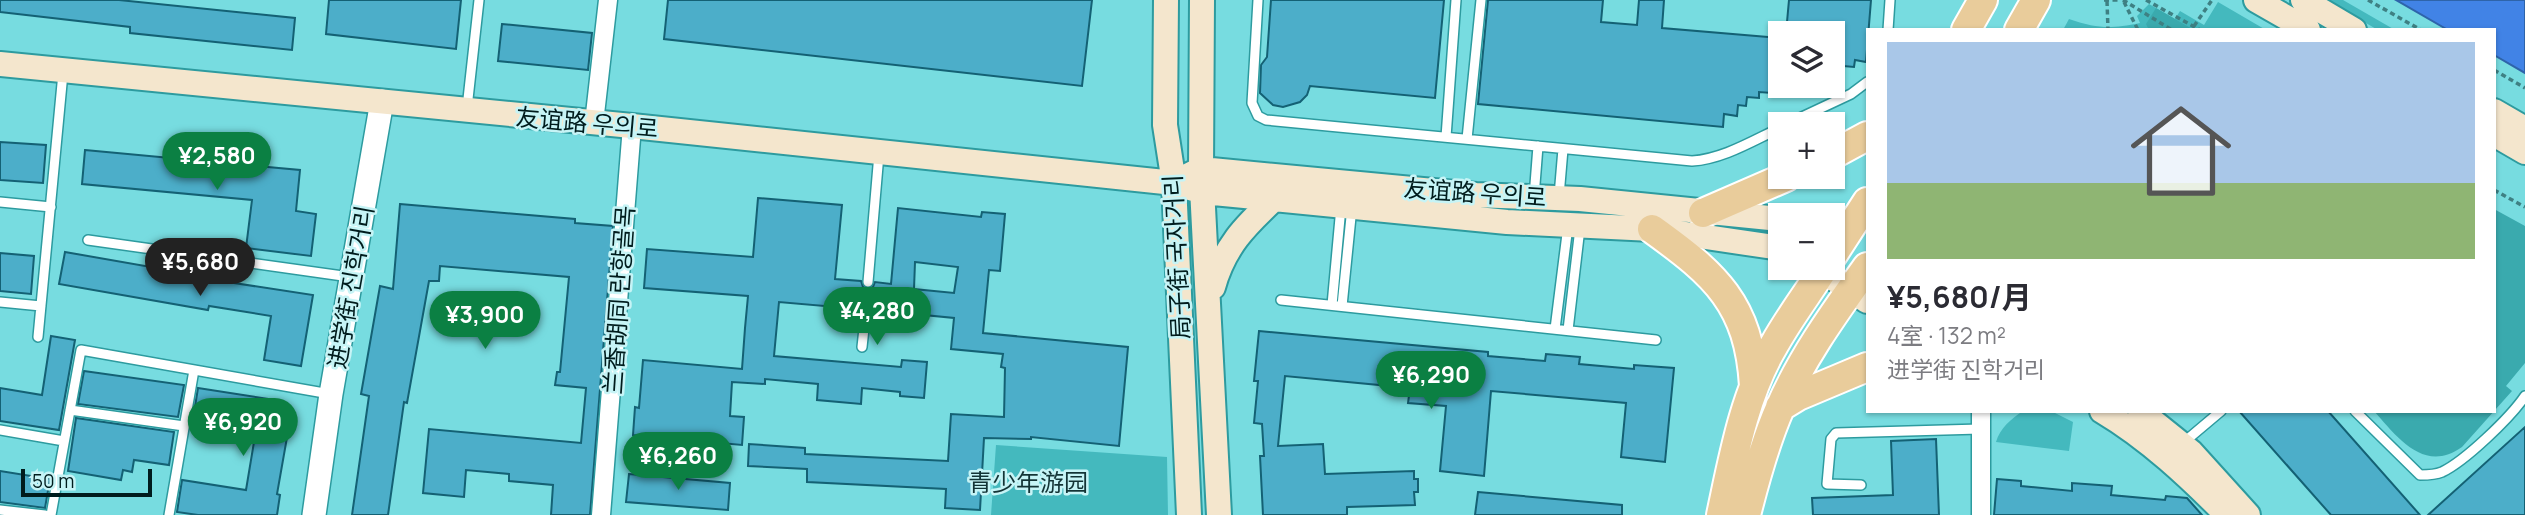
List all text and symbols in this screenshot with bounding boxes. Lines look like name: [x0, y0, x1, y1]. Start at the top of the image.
map controls: [1768, 21, 1845, 280]
button: layers: [1768, 21, 1845, 98]
icon: home: [2118, 88, 2244, 214]
street label: 友谊路 우의로: [514, 99, 660, 145]
button: +: [1768, 112, 1845, 189]
pin: ¥2,580: [160, 132, 274, 192]
text: ¥2,580: [178, 139, 256, 171]
street label: 友谊路 우의로: [1402, 171, 1548, 213]
street label: 局子街 국자거리: [1155, 174, 1197, 340]
street label: 进学街 진학거리: [319, 203, 381, 371]
button: −: [1768, 203, 1845, 280]
street label: 兰香胡同 란향골목: [595, 205, 641, 395]
pin: ¥5,680: [143, 238, 257, 298]
text: ¥5,680: [161, 245, 239, 277]
text: ¥5,680/月: [1887, 276, 2032, 317]
pin: ¥4,280: [820, 288, 934, 347]
pin: ¥3,900: [428, 292, 542, 351]
text: ¥4,280: [839, 294, 915, 326]
text: ¥3,900: [446, 298, 524, 330]
text: 4室 · 132 m²: [1887, 319, 2006, 351]
pin: ¥6,290: [1374, 352, 1488, 411]
text: 进学街 진학거리: [1887, 353, 2045, 385]
text: ¥6,290: [1392, 358, 1470, 390]
pin: ¥6,920: [186, 398, 300, 458]
text: ¥6,920: [204, 405, 282, 437]
pin: ¥6,260: [621, 433, 735, 492]
text: ¥6,260: [639, 439, 717, 471]
park label: 青少年游园: [968, 465, 1088, 498]
scale bar: [21, 466, 152, 498]
text: 50 m: [32, 468, 74, 494]

